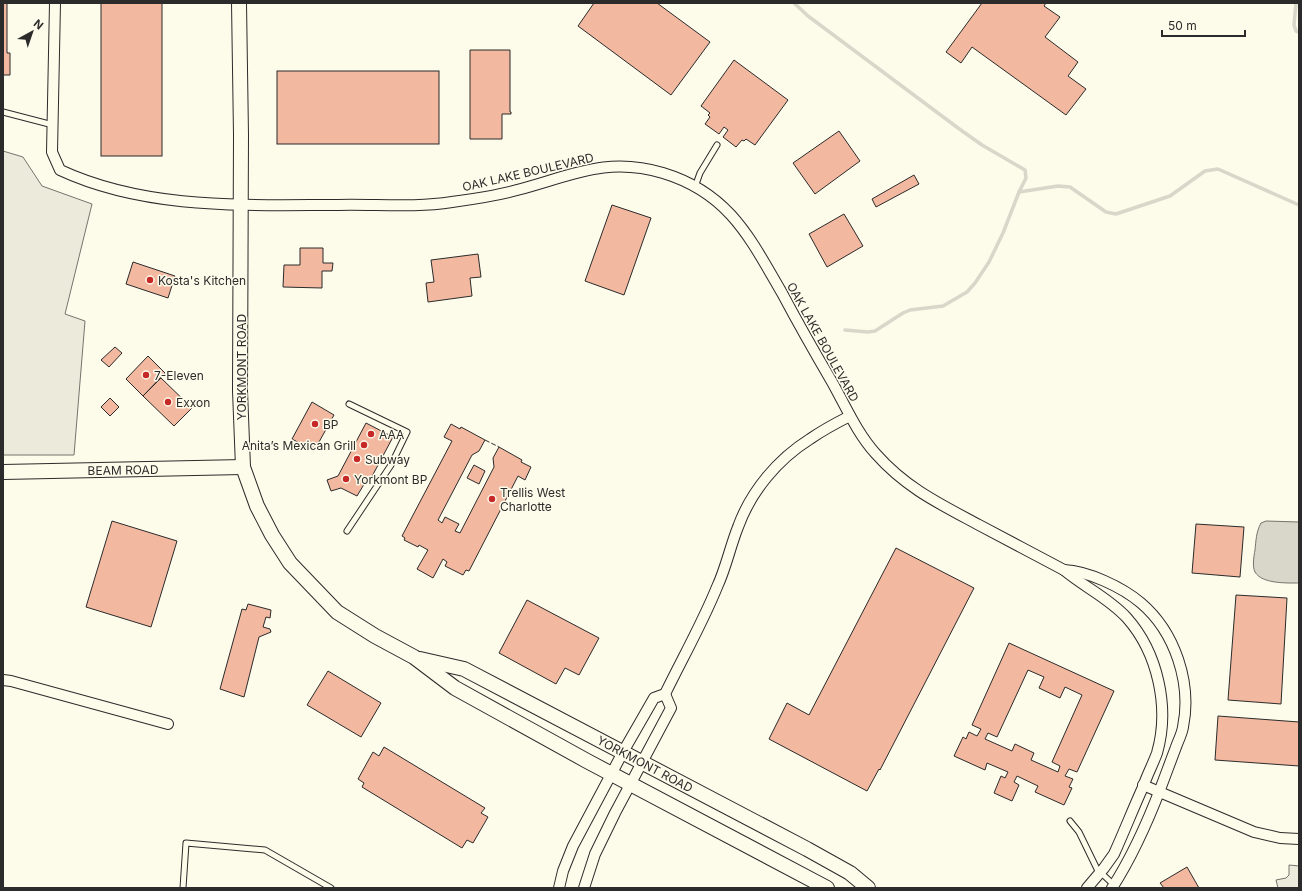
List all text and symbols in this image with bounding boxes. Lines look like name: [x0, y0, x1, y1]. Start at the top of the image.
north arrow: [12, 12, 52, 52]
scale bar: [1162, 12, 1245, 38]
text: N: [31, 16, 46, 32]
text: 50 m: [1168, 18, 1197, 33]
street label: OAK LAKE BOULEVARD: [461, 150, 595, 194]
place label: Kosta's Kitchen: [158, 273, 246, 288]
marker: Kosta's Kitchen: [145, 275, 155, 285]
street label: OAK LAKE BOULEVARD: [784, 280, 862, 404]
street label: YORKMONT ROAD: [234, 314, 249, 420]
place label: 7-Eleven: [154, 368, 204, 383]
marker: 7-Eleven: [141, 370, 151, 380]
place label: Exxon: [176, 395, 210, 410]
marker: Exxon: [163, 397, 173, 407]
place label: BP: [323, 417, 339, 432]
marker: BP: [310, 419, 320, 429]
place label: AAA: [379, 427, 404, 442]
marker: AAA: [366, 429, 376, 439]
place label: Anita’s Mexican Grill: [242, 438, 356, 453]
marker: Anita’s Mexican Grill: [359, 440, 369, 450]
place label: Subway: [365, 452, 410, 467]
marker: Subway: [352, 454, 362, 464]
street label: BEAM ROAD: [87, 462, 159, 478]
place label: Yorkmont BP: [354, 472, 428, 487]
marker: Yorkmont BP: [341, 474, 351, 484]
place label: Trellis West Charlotte: [500, 485, 565, 514]
marker: Trellis West Charlotte: [487, 494, 497, 504]
street label: YORKMONT ROAD: [595, 732, 695, 796]

